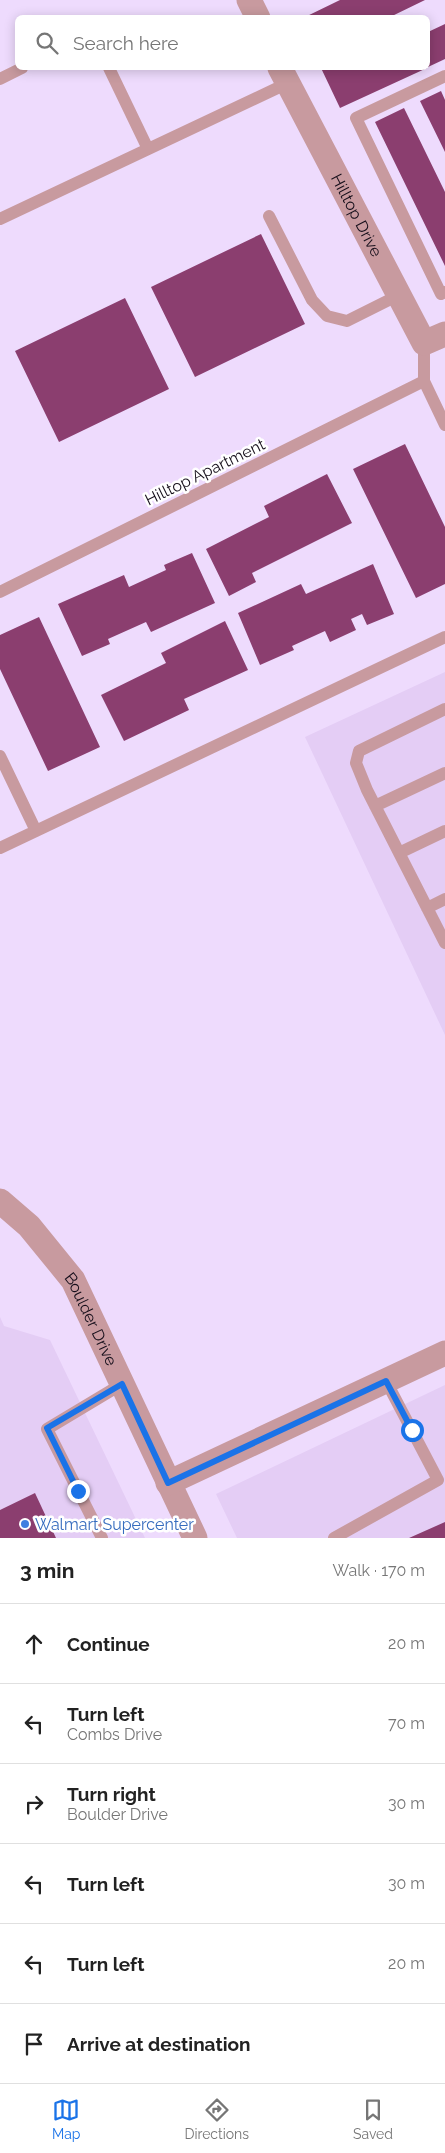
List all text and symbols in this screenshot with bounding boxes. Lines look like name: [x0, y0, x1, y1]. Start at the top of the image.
search box: [15, 15, 430, 70]
icon: search: [33, 29, 61, 57]
text: Search here: [73, 32, 179, 54]
street label: Hilltop Drive: [327, 170, 387, 260]
street label: Hilltop Apartment: [142, 434, 269, 509]
street label: Boulder Drive: [61, 1268, 122, 1369]
route start: [401, 1419, 424, 1442]
route end: [67, 1480, 90, 1503]
place label: Walmart Supercenter: [35, 1515, 194, 1534]
marker: Walmart Supercenter: [19, 1518, 31, 1530]
text: 3 min: [20, 1558, 74, 1583]
text: Walk · 170 m: [333, 1561, 425, 1580]
icon: ahead: [20, 1630, 48, 1658]
text: Continue: [67, 1633, 150, 1655]
text: 20 m: [388, 1634, 425, 1653]
text: Turn left: [67, 1703, 144, 1725]
icon: left: [20, 1710, 48, 1738]
text: 70 m: [388, 1714, 425, 1733]
text: Combs Drive: [67, 1725, 162, 1744]
text: Turn right: [67, 1783, 156, 1805]
icon: right: [20, 1790, 48, 1818]
text: 30 m: [388, 1794, 425, 1813]
text: Boulder Drive: [67, 1805, 168, 1824]
icon: left: [20, 1870, 48, 1898]
text: Turn left: [67, 1873, 144, 1895]
text: 30 m: [388, 1874, 425, 1893]
icon: left: [20, 1950, 48, 1978]
text: Turn left: [67, 1953, 144, 1975]
text: 20 m: [388, 1954, 425, 1973]
icon: arrive: [20, 2030, 48, 2058]
text: Arrive at destination: [67, 2033, 251, 2055]
tab: Map: [52, 2096, 80, 2142]
tab: Directions: [184, 2096, 249, 2142]
tab: Saved: [353, 2096, 393, 2142]

